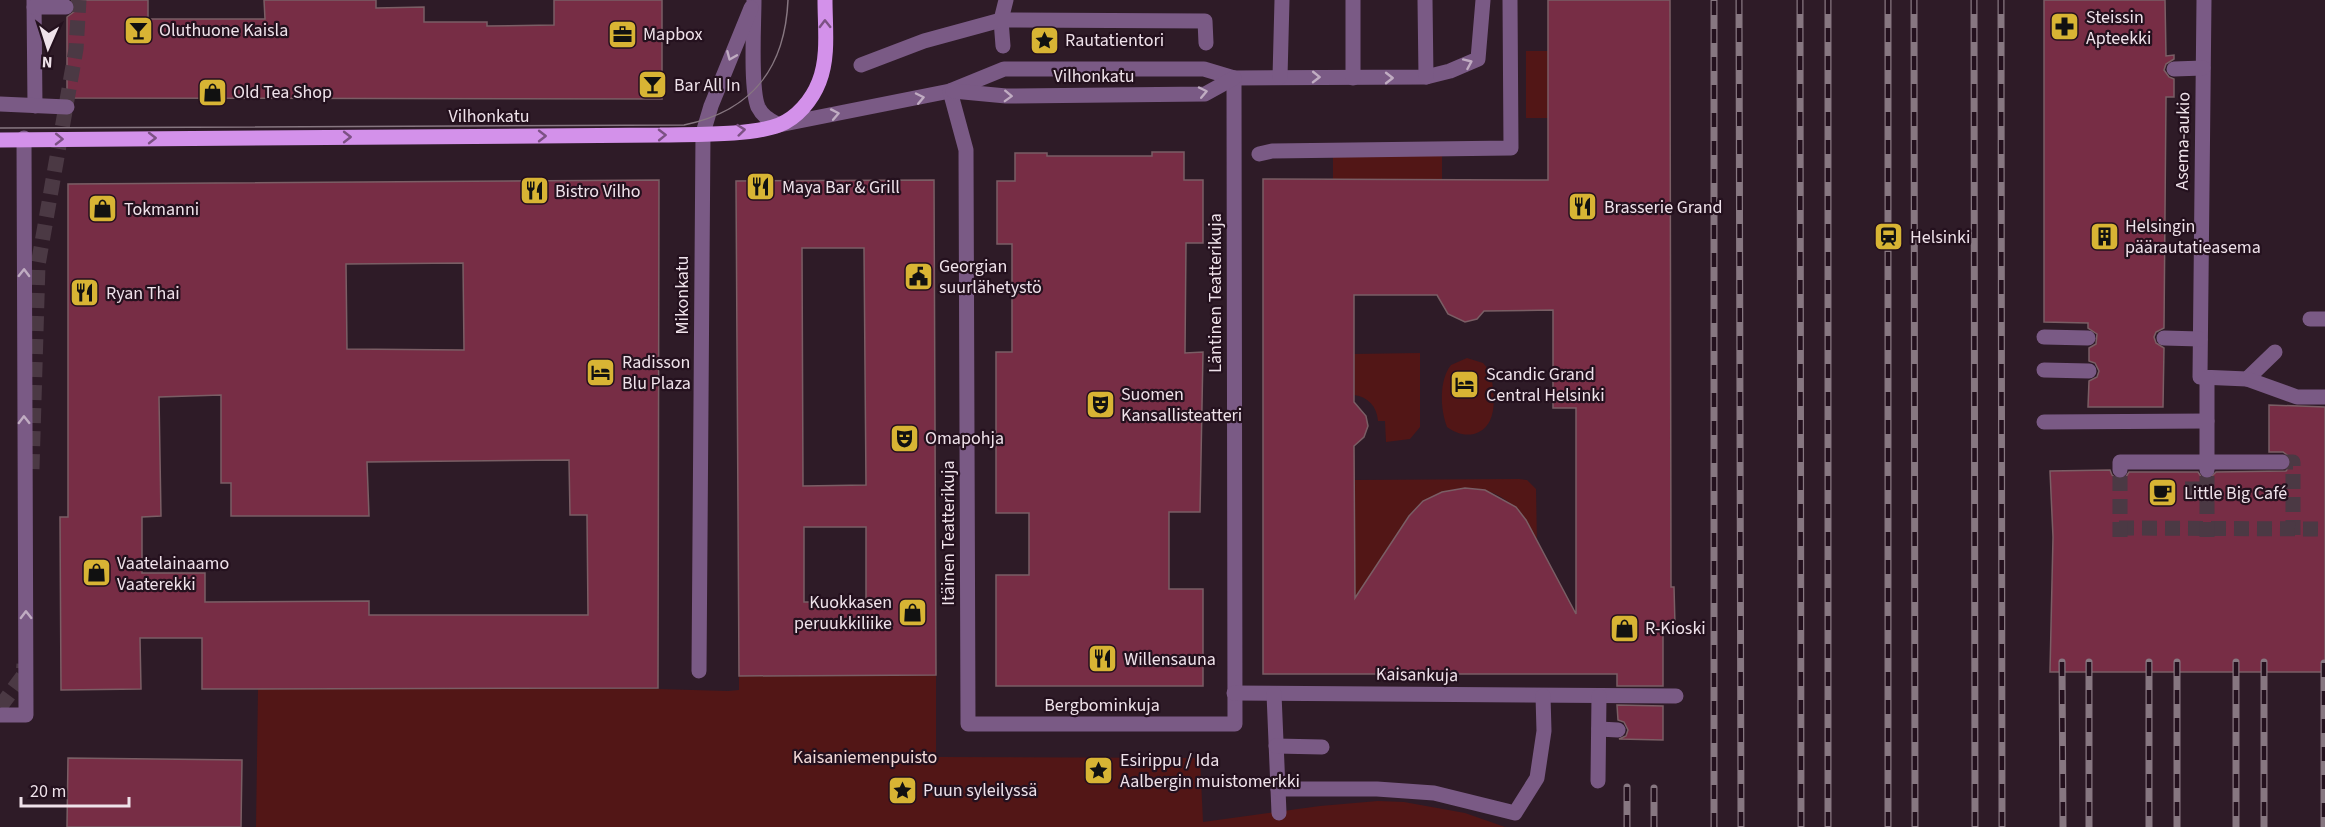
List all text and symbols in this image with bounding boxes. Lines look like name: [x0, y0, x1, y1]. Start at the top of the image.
place label: Steissin Apteekki: [2086, 5, 2151, 51]
pharmacy icon: Steissin Apteekki: [2049, 11, 2081, 43]
bar icon: Oluthuone Kaisla: [122, 14, 154, 46]
north arrow: [18, 18, 78, 78]
place label: Oluthuone Kaisla: [159, 18, 288, 43]
office icon: Mapbox: [606, 18, 638, 50]
one-way arrow: [819, 20, 832, 29]
place label: Mapbox: [643, 22, 703, 47]
place icon: Rautatientori: [1028, 24, 1060, 56]
place label: Rautatientori: [1065, 28, 1164, 53]
one-way arrow: [726, 49, 738, 60]
text: N: [41, 51, 53, 73]
one-way arrow: [1462, 59, 1473, 71]
street label: Vilhonkatu: [1053, 64, 1135, 89]
bar icon: Bar All In: [637, 69, 669, 101]
one-way arrow: [1312, 71, 1321, 84]
one-way arrow: [1385, 72, 1394, 84]
place label: Bar All In: [674, 73, 741, 98]
shop icon: Old Tea Shop: [196, 76, 228, 108]
place label: Old Tea Shop: [233, 80, 332, 105]
one-way arrow: [1198, 86, 1208, 99]
one-way arrow: [1004, 89, 1013, 102]
one-way arrow: [915, 92, 925, 105]
street label: Asema-aukio: [2170, 92, 2196, 190]
street label: Vilhonkatu: [448, 104, 530, 129]
one-way arrow: [830, 108, 840, 121]
one-way arrow: [737, 124, 746, 137]
one-way arrow: [657, 128, 666, 141]
one-way arrow: [537, 130, 546, 142]
one-way arrow: [342, 131, 351, 143]
one-way arrow: [147, 132, 156, 144]
one-way arrow: [54, 133, 63, 145]
restaurant icon: Maya Bar & Grill: [745, 171, 777, 203]
restaurant icon: Bistro Vilho: [518, 175, 550, 207]
place label: Maya Bar & Grill: [782, 175, 900, 200]
place label: Bistro Vilho: [555, 179, 641, 204]
restaurant icon: Brasserie Grand: [1567, 191, 1599, 223]
shop icon: Tokmanni: [87, 193, 119, 225]
place label: Brasserie Grand: [1604, 195, 1723, 220]
place label: Tokmanni: [124, 197, 199, 222]
street label: Läntinen Teatterikuja: [1203, 213, 1228, 373]
place label: Helsingin päärautatieasema: [2125, 214, 2261, 260]
building icon: Helsingin päärautatieasema: [2088, 220, 2120, 252]
station icon: Helsinki: [1873, 221, 1905, 253]
place label: Helsinki: [1910, 225, 1970, 250]
place label: Georgian suurlähetystö: [939, 254, 1042, 300]
street label: Mikonkatu: [670, 255, 695, 335]
public building icon: Georgian suurlähetystö: [902, 260, 934, 292]
one-way arrow: [18, 269, 30, 278]
restaurant icon: Ryan Thai: [69, 277, 101, 309]
place label: Ryan Thai: [106, 281, 180, 306]
place label: Radisson Blu Plaza: [622, 350, 691, 396]
hotel icon: Radisson Blu Plaza: [585, 356, 617, 388]
place label: Scandic Grand Central Helsinki: [1486, 362, 1605, 408]
hotel icon: Scandic Grand Central Helsinki: [1449, 368, 1481, 400]
place label: Suomen Kansallisteatteri: [1121, 382, 1242, 428]
theatre icon: Suomen Kansallisteatteri: [1084, 388, 1116, 420]
one-way arrow: [18, 416, 30, 425]
theatre icon: Omapohja: [888, 422, 920, 454]
place label: Omapohja: [925, 426, 1004, 451]
street label: Itäinen Teatterikuja: [936, 460, 961, 606]
cafe icon: Little Big Café: [2147, 477, 2179, 509]
place label: Little Big Café: [2184, 481, 2287, 506]
place label: Vaatelainaamo Vaaterekki: [117, 551, 229, 597]
shop icon: Vaatelainaamo Vaaterekki: [80, 557, 112, 589]
place label: Kuokkasen peruukkiliike: [794, 590, 892, 636]
shop icon: Kuokkasen peruukkiliike: [897, 596, 929, 628]
one-way arrow: [20, 611, 32, 620]
shop icon: R-Kioski: [1608, 612, 1640, 644]
place label: R-Kioski: [1645, 616, 1706, 641]
restaurant icon: Willensauna: [1087, 643, 1119, 675]
place label: Willensauna: [1124, 647, 1216, 672]
street label: Kaisankuja: [1376, 662, 1458, 688]
street label: Bergbominkuja: [1044, 693, 1160, 718]
park label: Kaisaniemenpuisto: [793, 745, 937, 770]
place label: Esirippu / Ida Aalbergin muistomerkki: [1120, 748, 1300, 794]
place icon: Esirippu / Ida Aalbergin muistomerkki: [1083, 754, 1115, 786]
scale bar: [21, 770, 129, 808]
place icon: Puun syleilyssä: [886, 774, 918, 806]
place label: Puun syleilyssä: [923, 778, 1037, 803]
text: 20 m: [30, 779, 66, 804]

